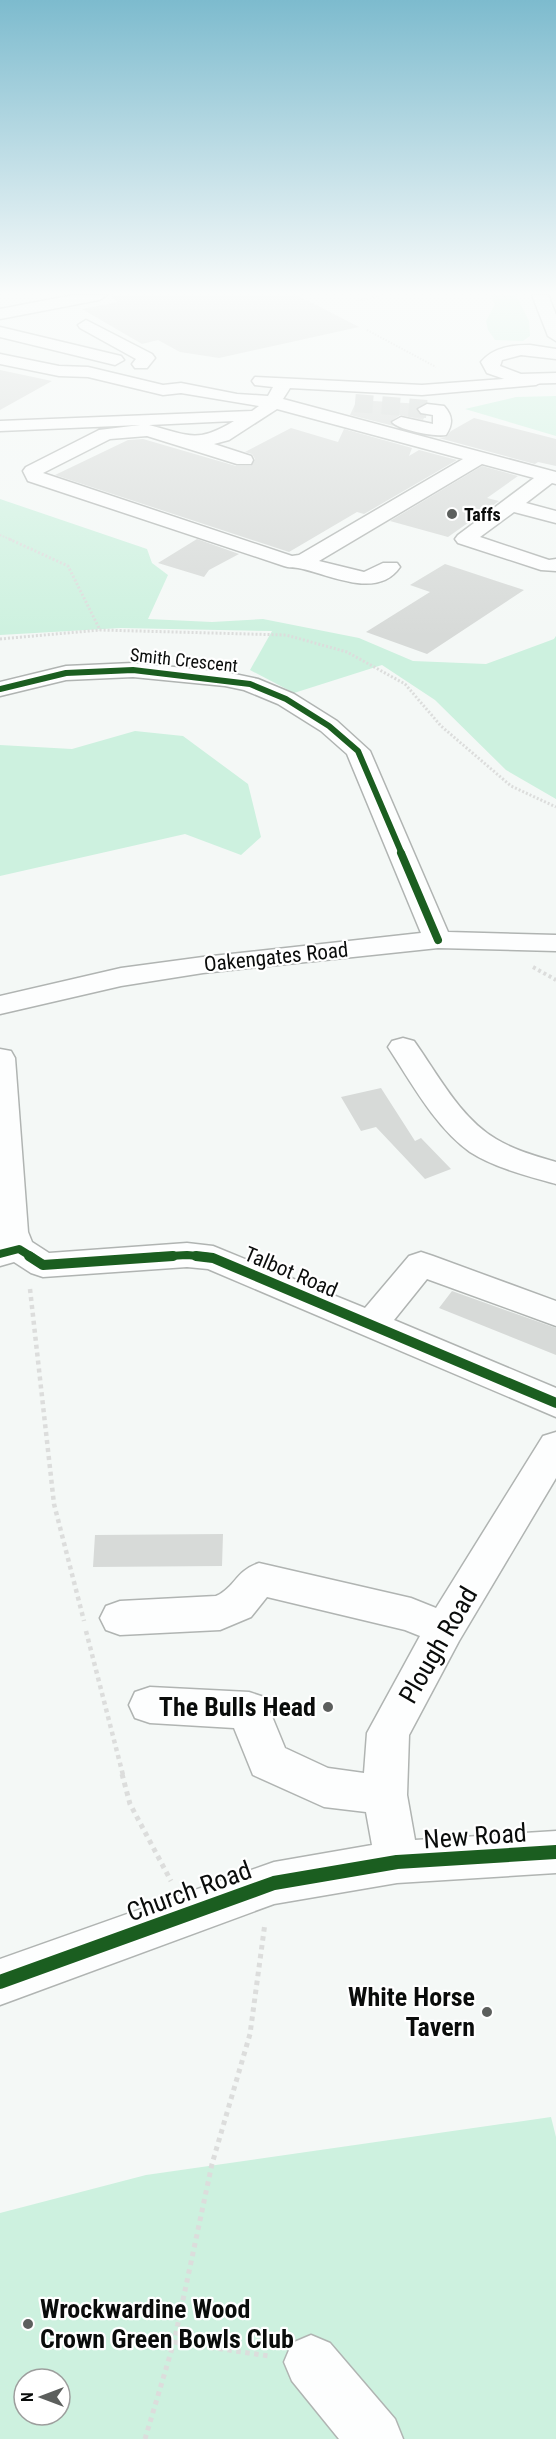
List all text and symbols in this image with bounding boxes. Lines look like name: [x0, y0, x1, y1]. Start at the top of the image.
place label: Taffs: [464, 504, 501, 525]
marker: Taffs: [445, 507, 459, 521]
street label: Smith Crescent: [129, 644, 239, 676]
street label: Oakengates Road: [203, 937, 349, 977]
street label: Talbot Road: [241, 1242, 341, 1302]
street label: Plough Road: [393, 1581, 483, 1709]
place label: The Bulls Head: [159, 1692, 316, 1722]
marker: The Bulls Head: [321, 1700, 335, 1714]
street label: New Road: [422, 1817, 528, 1855]
street label: Church Road: [123, 1855, 255, 1927]
place label: White Horse Tavern: [348, 1982, 475, 2042]
marker: White Horse Tavern: [480, 2005, 494, 2019]
place label: Wrockwardine Wood Crown Green Bowls Club: [40, 2294, 294, 2354]
marker: Wrockwardine Wood Crown Green Bowls Club: [21, 2317, 35, 2331]
north arrow: [12, 2367, 72, 2427]
text: N: [18, 2392, 37, 2402]

